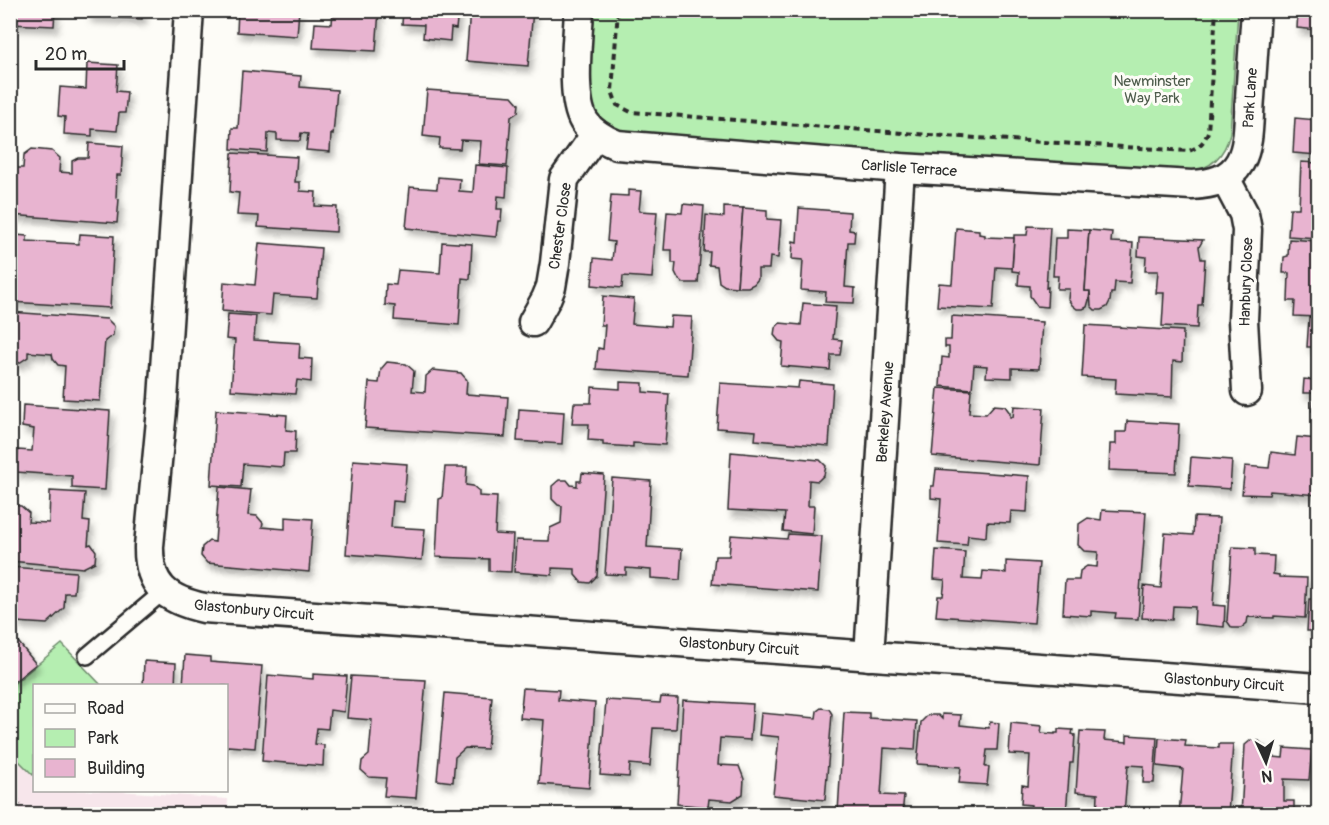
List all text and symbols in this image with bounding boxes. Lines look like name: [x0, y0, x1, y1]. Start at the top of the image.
scale bar: [36, 33, 124, 71]
text: 20 m: [45, 43, 87, 66]
street label: Park Lane: [1239, 67, 1262, 129]
park label: Newminster Way Park: [1113, 72, 1191, 108]
street label: Carlisle Terrace: [860, 156, 958, 181]
street label: Chester Close: [545, 181, 576, 271]
street label: Hanbury Close: [1235, 236, 1258, 327]
street label: Berkeley Avenue: [872, 360, 899, 463]
street label: Glastonbury Circuit: [193, 596, 316, 625]
street label: Glastonbury Circuit: [678, 633, 801, 660]
street label: Glastonbury Circuit: [1163, 669, 1286, 696]
legend: [33, 684, 228, 792]
text: Road: [87, 697, 124, 720]
text: Park: [87, 727, 119, 750]
north arrow: [1236, 732, 1296, 792]
text: Building: [87, 757, 145, 780]
text: N: [1261, 766, 1273, 786]

